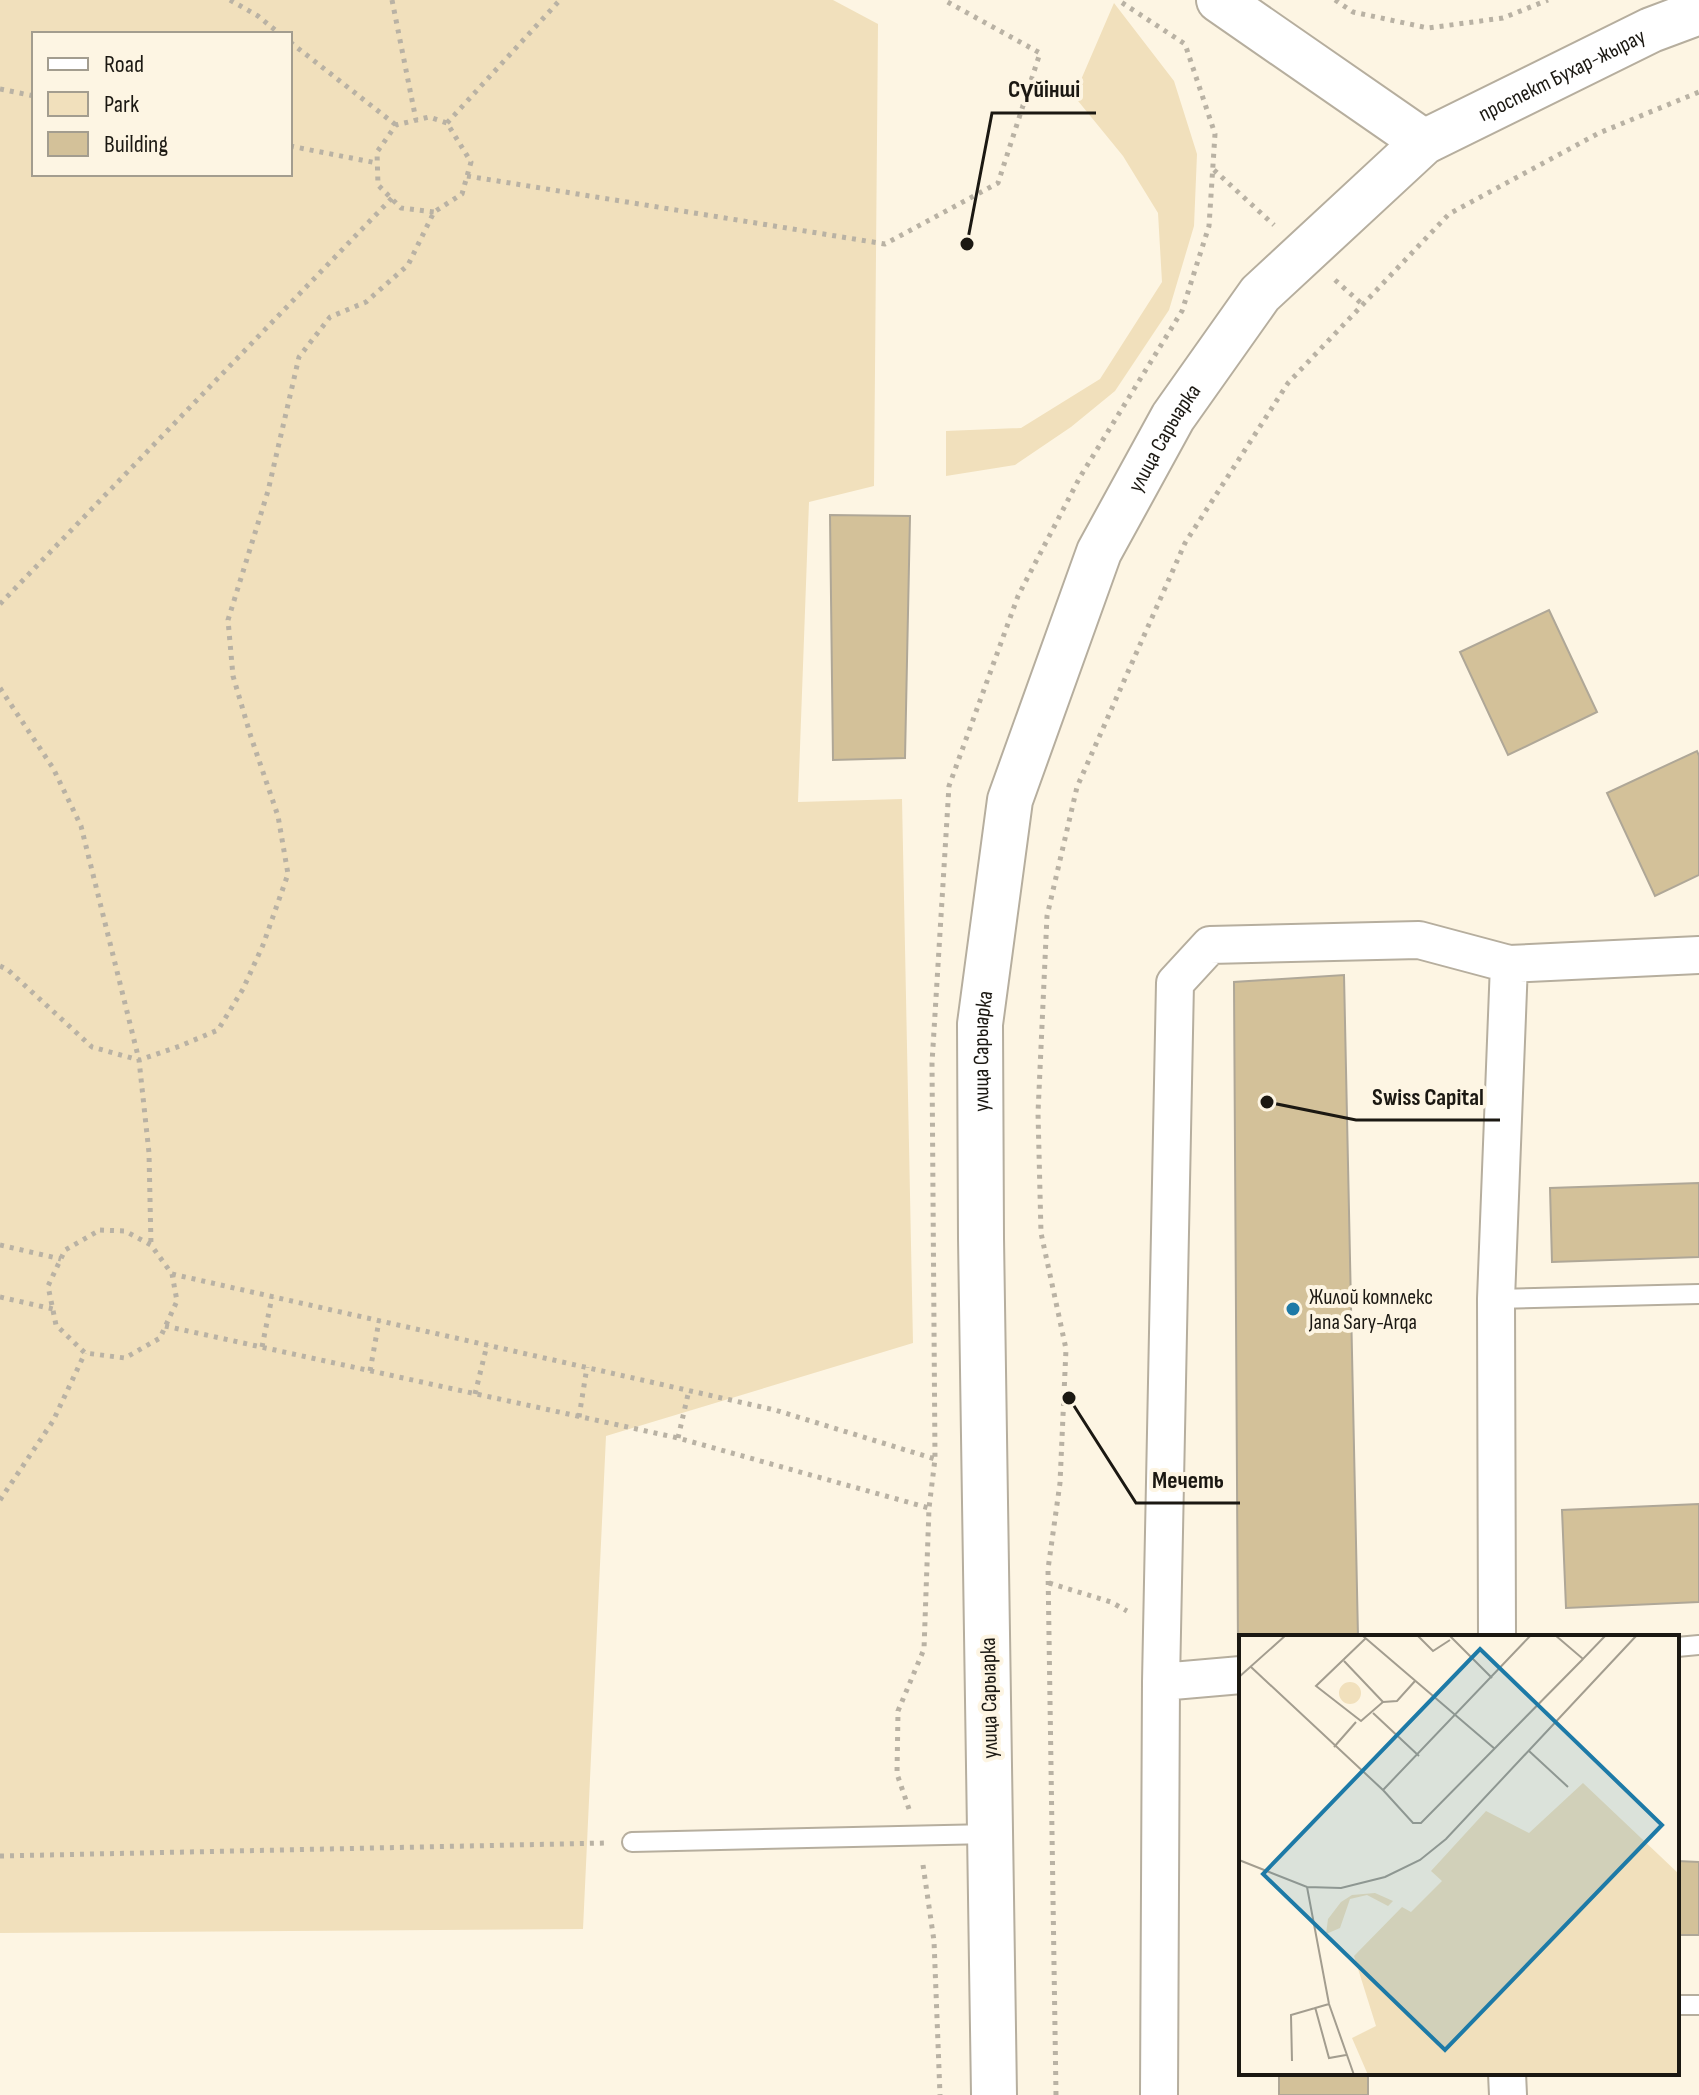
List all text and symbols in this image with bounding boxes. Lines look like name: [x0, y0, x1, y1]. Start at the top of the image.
street label: проспект Бухар-жырау: [1474, 23, 1650, 128]
legend: [32, 32, 292, 176]
text: Road: [104, 50, 144, 79]
callout: Сүйінші: [992, 65, 1096, 113]
text: Сүйінші: [1008, 75, 1080, 104]
text: Park: [104, 90, 139, 119]
text: Building: [104, 130, 168, 159]
street label: улица Сарыарка: [1123, 379, 1207, 497]
street label: улица Сарыарка: [968, 989, 999, 1112]
callout: Swiss Capital: [1356, 1072, 1500, 1120]
text: Swiss Capital: [1372, 1083, 1484, 1112]
place label: Жилой комплекс Jana Sary-Arqa: [1308, 1284, 1433, 1336]
marker: Жилой комплекс Jana Sary-Arqa: [1284, 1300, 1302, 1318]
callout: Мечеть: [1136, 1455, 1240, 1503]
text: Мечеть: [1152, 1466, 1224, 1495]
inset map: [1239, 1635, 1679, 2075]
street label: улица Сарыарка: [975, 1637, 1004, 1759]

